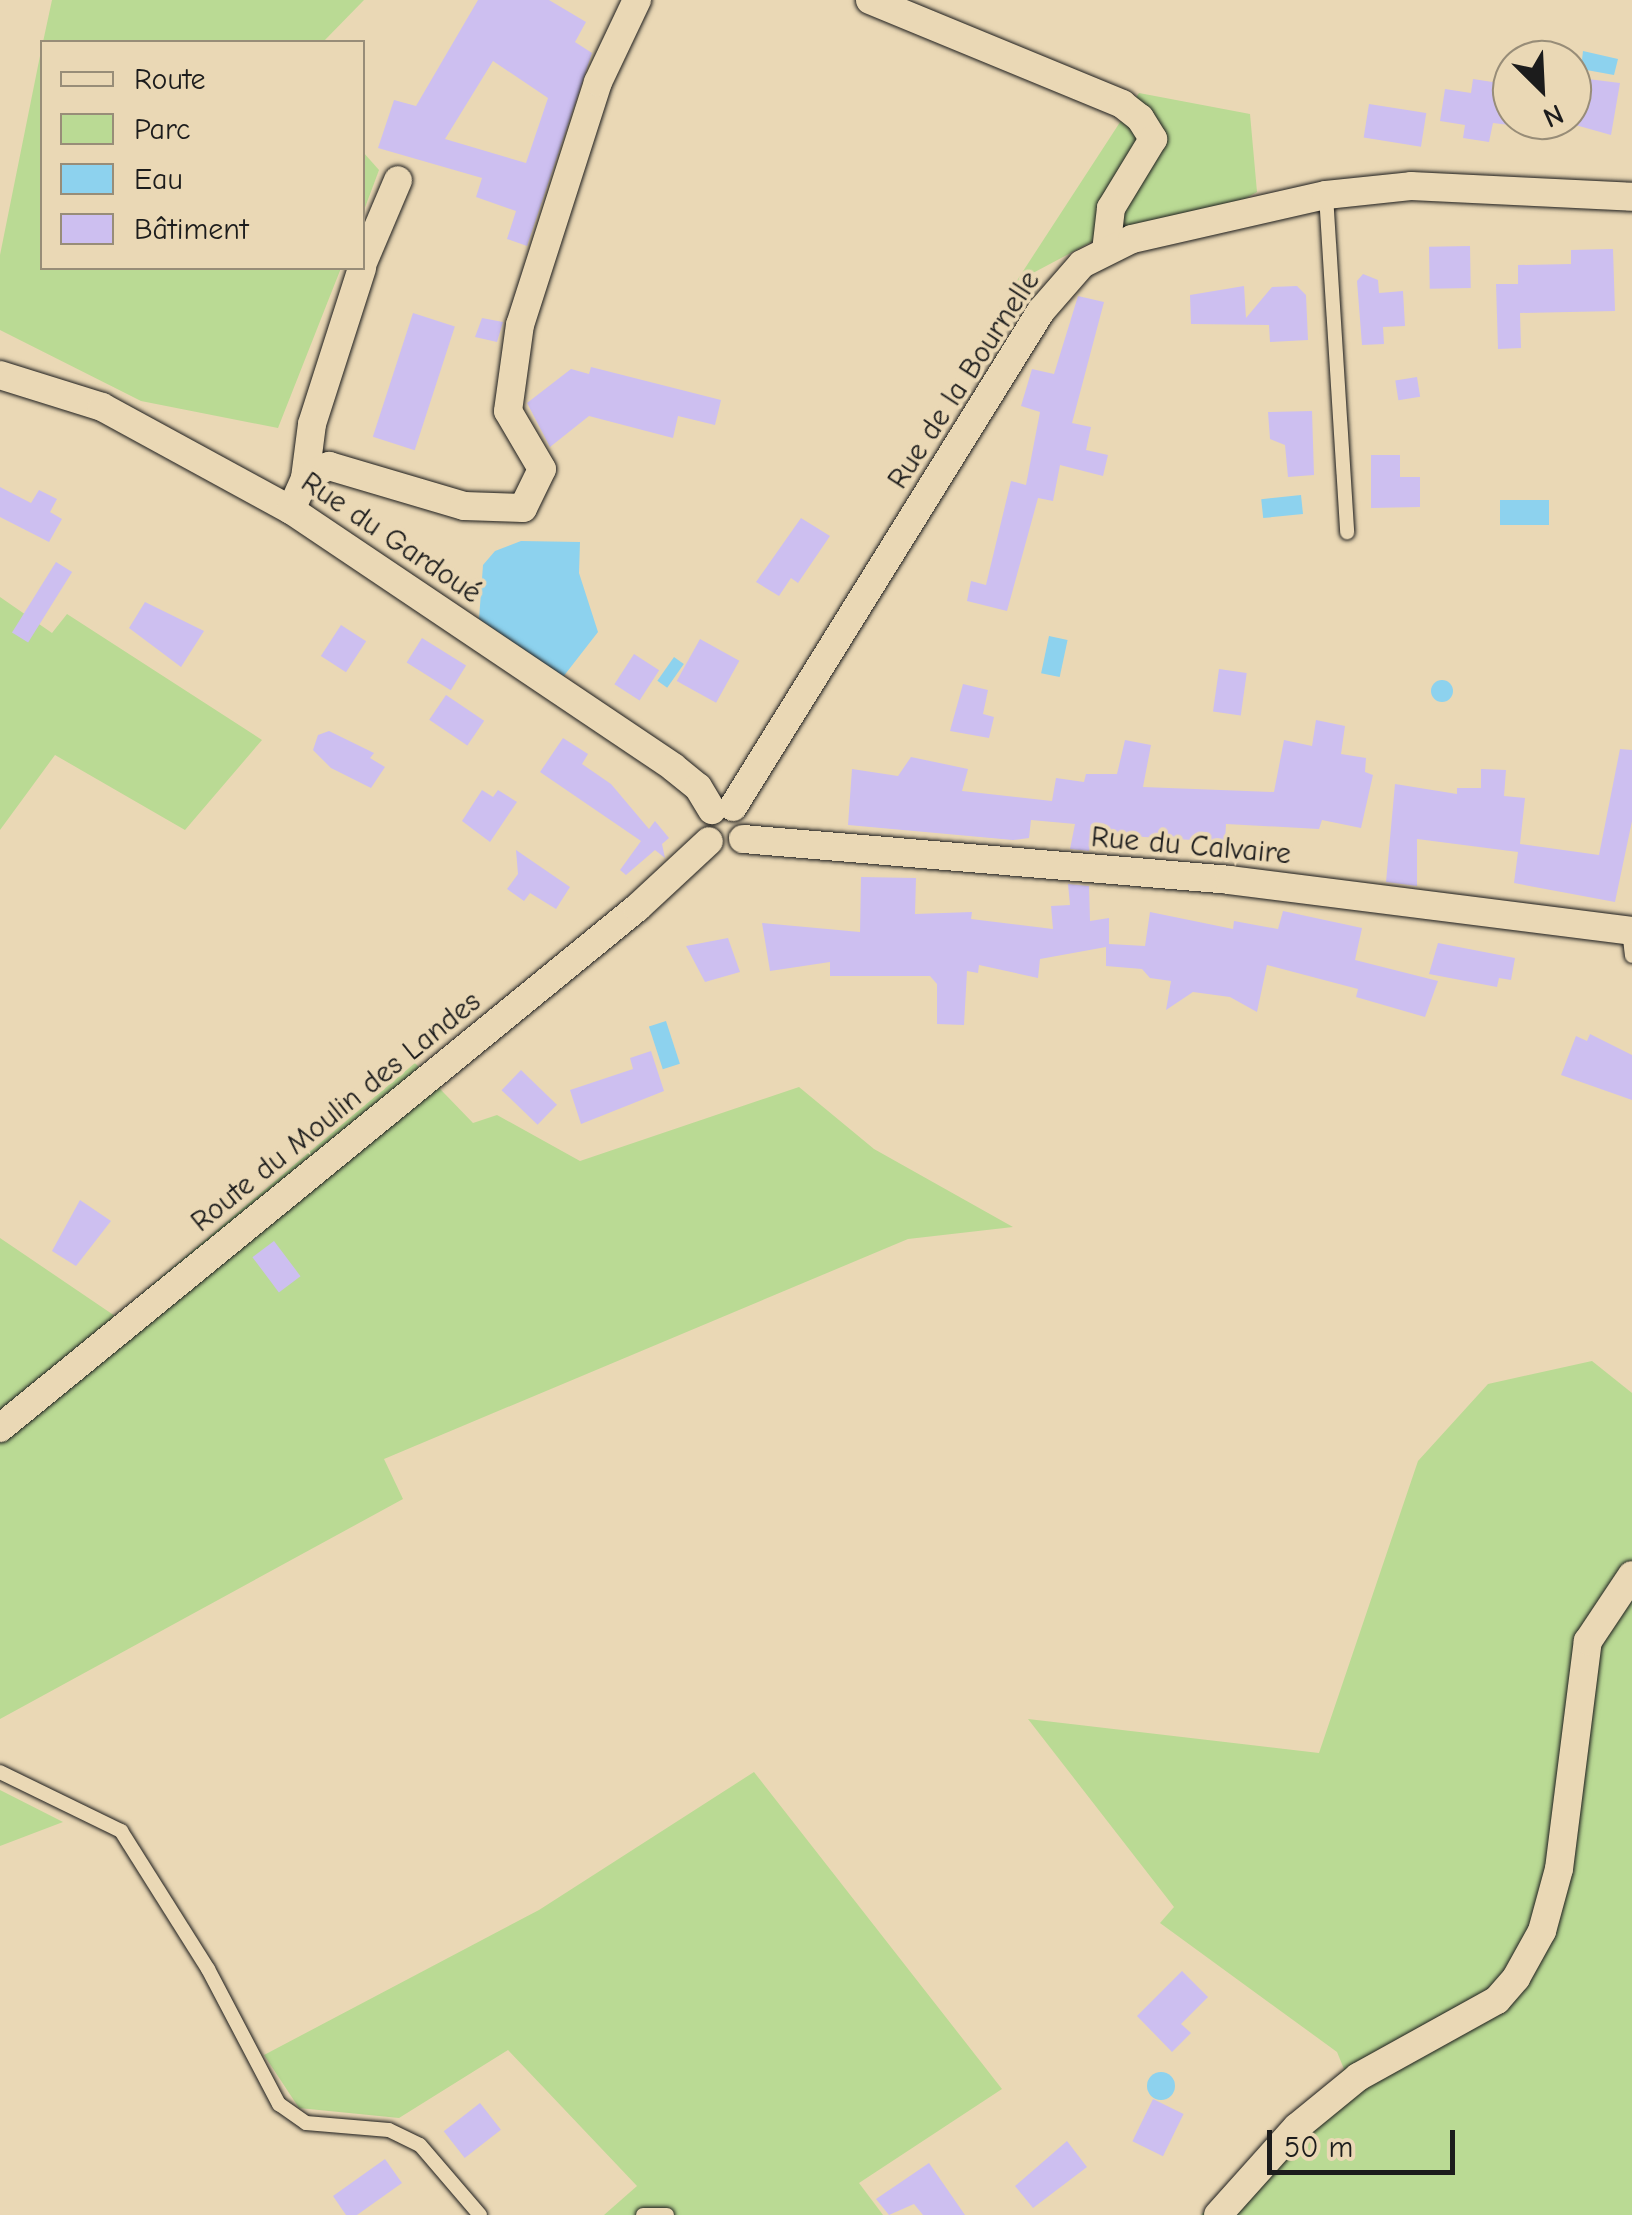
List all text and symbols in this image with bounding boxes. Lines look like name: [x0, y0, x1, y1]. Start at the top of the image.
legend: [40, 40, 365, 270]
north arrow: [1492, 40, 1592, 140]
text: Route: [134, 62, 205, 97]
text: N: [1539, 97, 1568, 134]
text: Parc: [134, 112, 191, 147]
text: Eau: [134, 162, 183, 197]
text: Bâtiment: [134, 212, 248, 247]
street label: Rue de la Bournelle: [880, 264, 1048, 496]
street label: Rue du Gardoué: [294, 464, 488, 612]
street label: Rue du Calvaire: [1090, 819, 1292, 873]
street label: Route du Moulin des Landes: [184, 984, 488, 1240]
scale bar: [1272, 2110, 1460, 2172]
text: 50 m: [1284, 2130, 1353, 2165]

